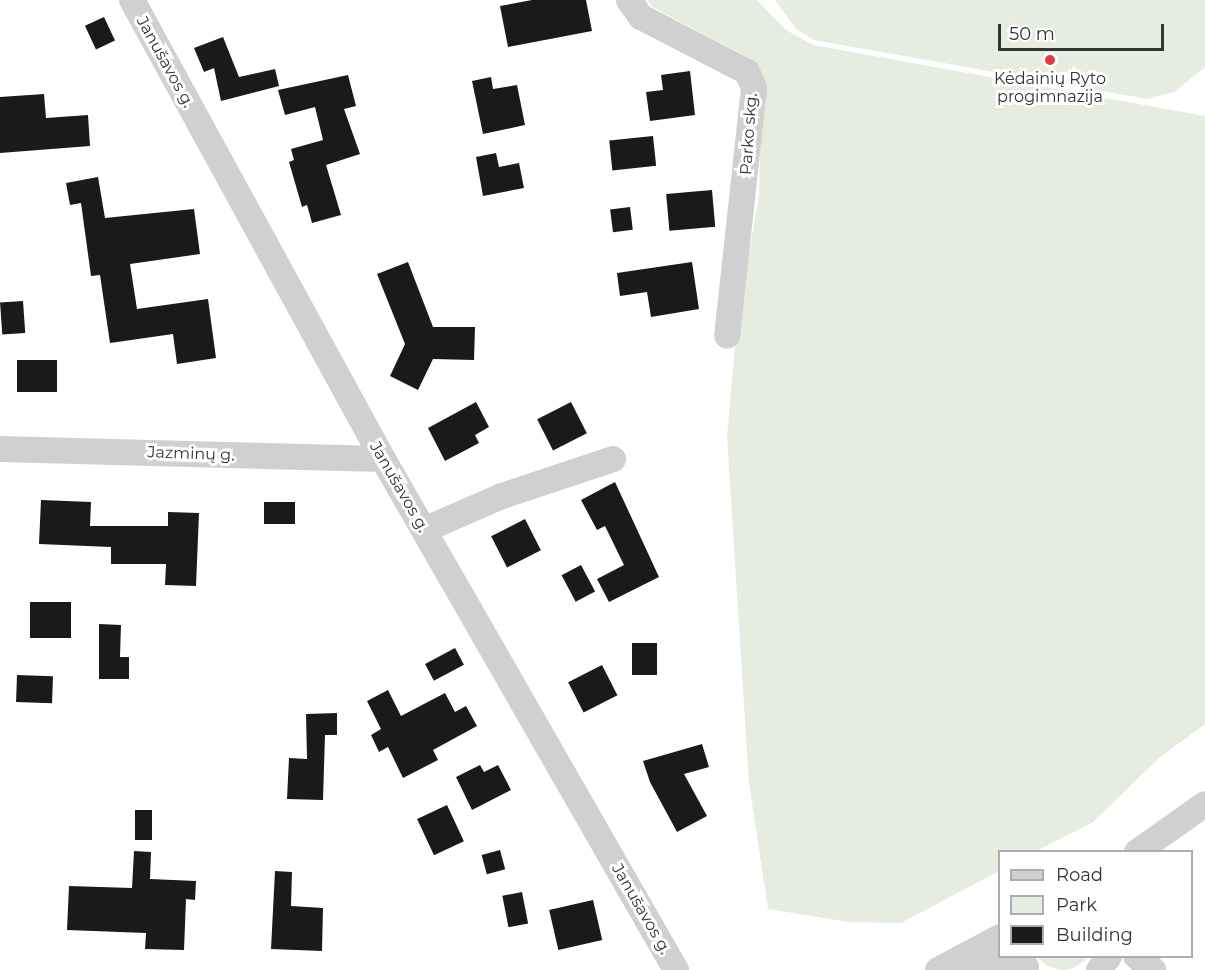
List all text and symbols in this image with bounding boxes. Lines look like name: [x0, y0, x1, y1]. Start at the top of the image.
scale bar: [1001, 12, 1168, 50]
street label: Janušavos g.: [132, 13, 198, 111]
text: 50 m: [1009, 23, 1055, 45]
marker: Kėdainių Ryto progimnazija: [1043, 53, 1057, 67]
place label: Kėdainių Ryto progimnazija: [994, 69, 1106, 107]
street label: Parko skg.: [737, 93, 761, 175]
street label: Janušavos g.: [365, 438, 433, 536]
street label: Jazminų g.: [147, 443, 235, 465]
legend: [998, 850, 1193, 958]
street label: Janušavos g.: [607, 860, 675, 958]
text: Road: [1056, 864, 1103, 886]
text: Park: [1056, 894, 1097, 916]
text: Building: [1056, 924, 1133, 946]

